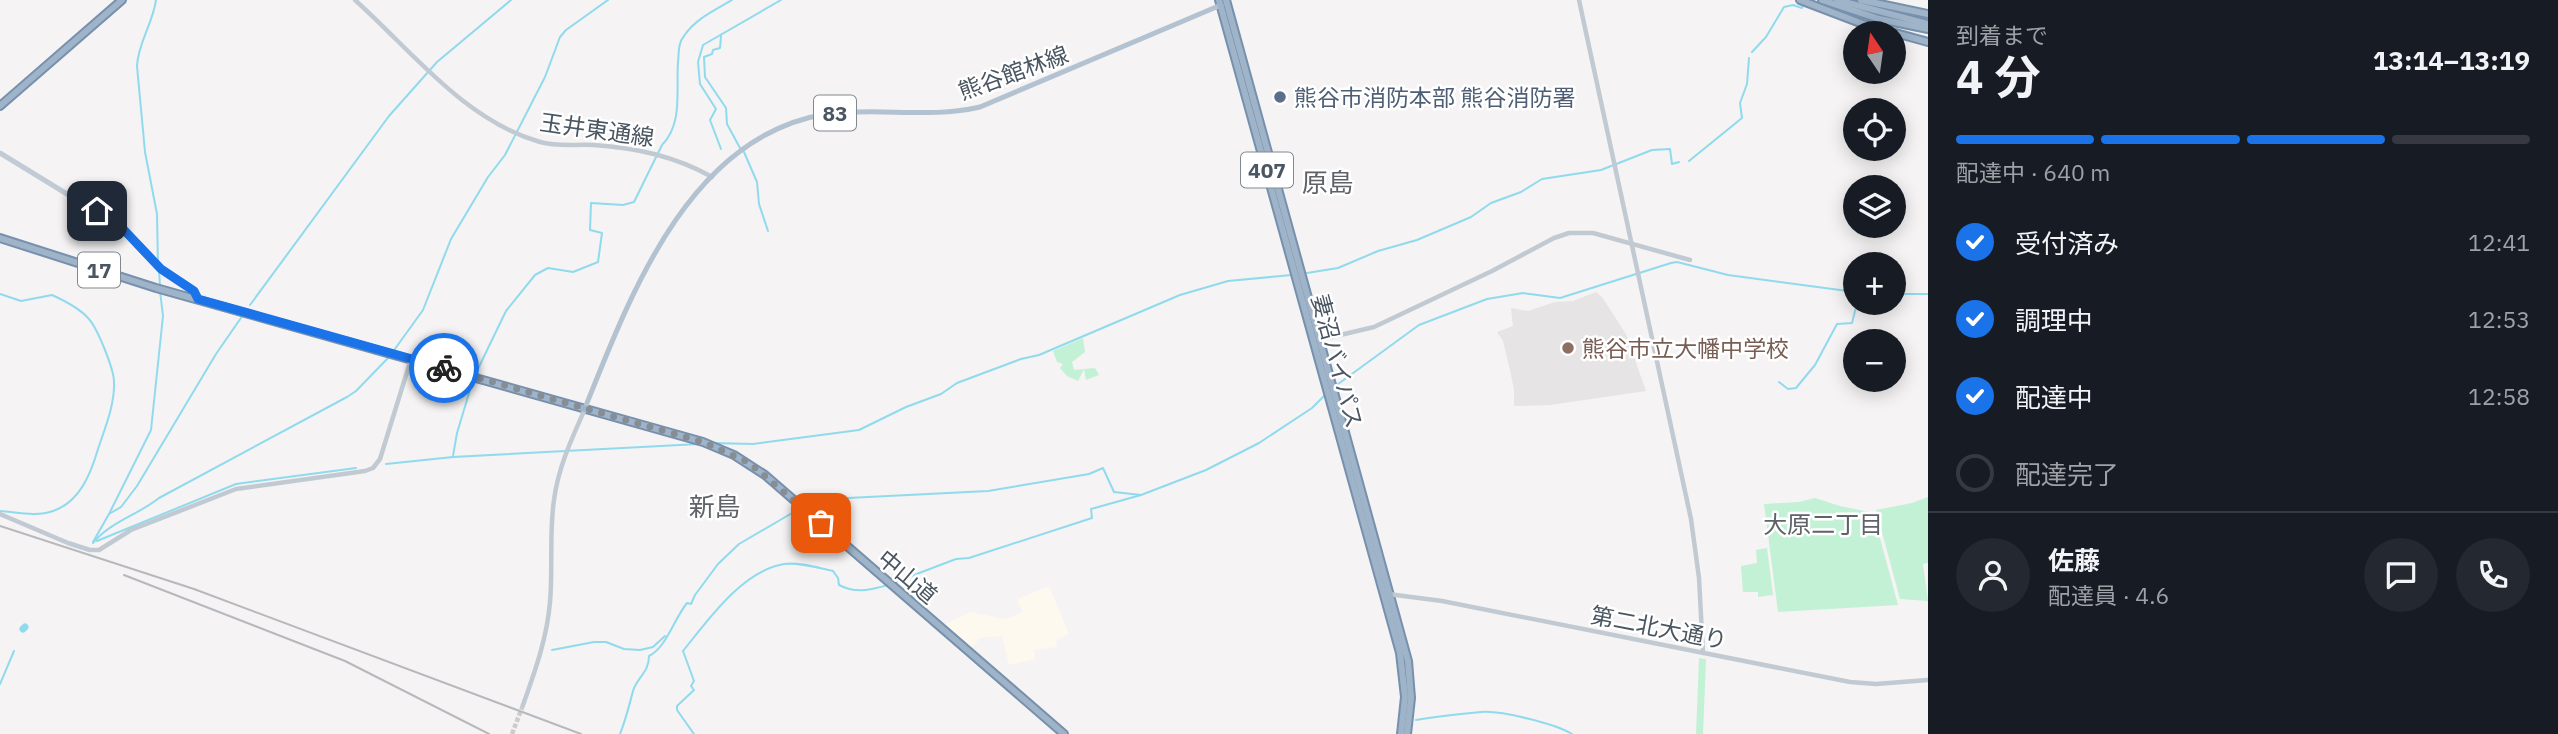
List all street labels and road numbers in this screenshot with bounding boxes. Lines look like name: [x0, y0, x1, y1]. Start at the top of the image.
street label: 熊谷館林線: [954, 38, 1072, 106]
road number: 83: [814, 96, 856, 130]
street label: 玉井東通線: [538, 106, 656, 152]
road number: 407: [1241, 152, 1293, 188]
road number: 17: [78, 252, 120, 288]
street label: 妻沼バイパス: [1306, 291, 1370, 431]
street label: 中山道: [872, 542, 944, 610]
street label: 第二北大通り: [1588, 599, 1730, 655]

